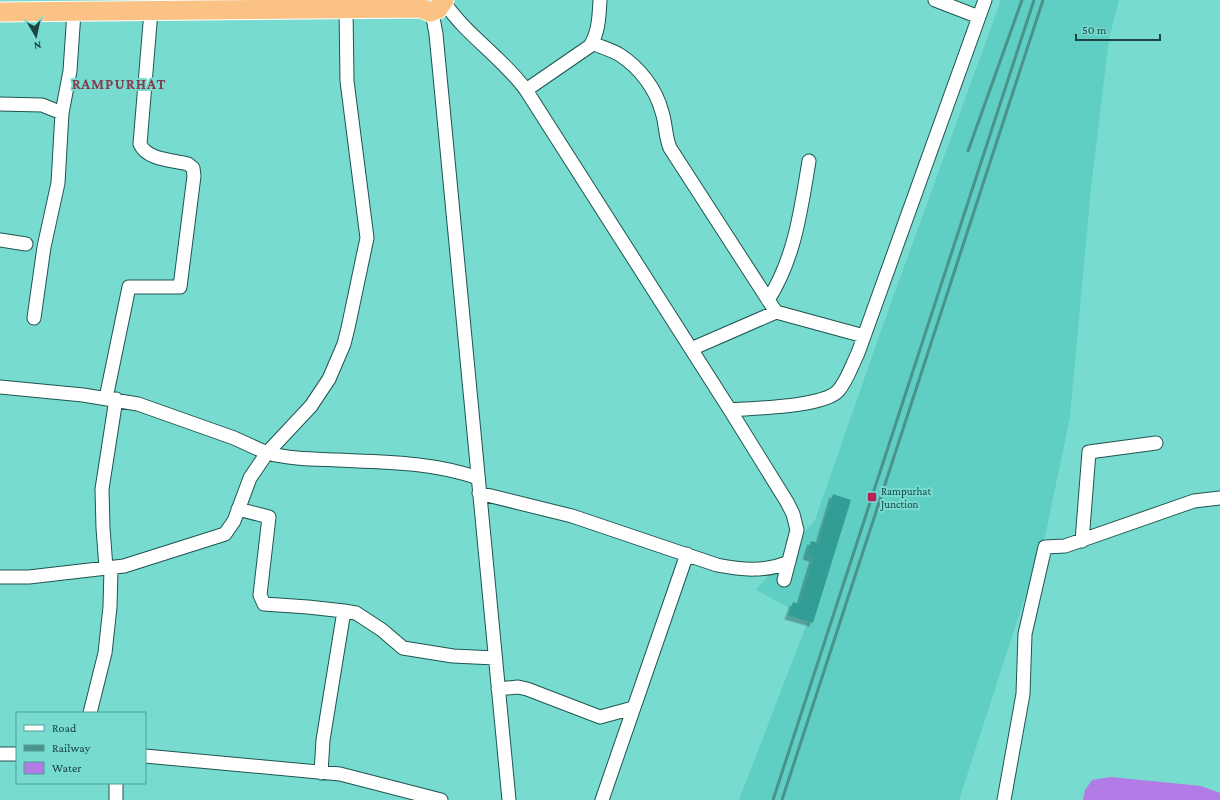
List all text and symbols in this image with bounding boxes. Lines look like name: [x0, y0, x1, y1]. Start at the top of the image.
north arrow: [16, 16, 56, 56]
scale bar: [1076, 16, 1160, 42]
text: 50 m: [1082, 23, 1107, 37]
text: N: [32, 39, 42, 52]
district label: RAMPURHAT: [72, 76, 166, 92]
place label: Rampurhat Junction: [880, 485, 931, 511]
marker: Rampurhat Junction: [866, 491, 878, 503]
legend: [16, 712, 146, 784]
text: Road: [52, 721, 77, 735]
text: Railway: [52, 741, 91, 755]
text: Water: [52, 761, 82, 775]

